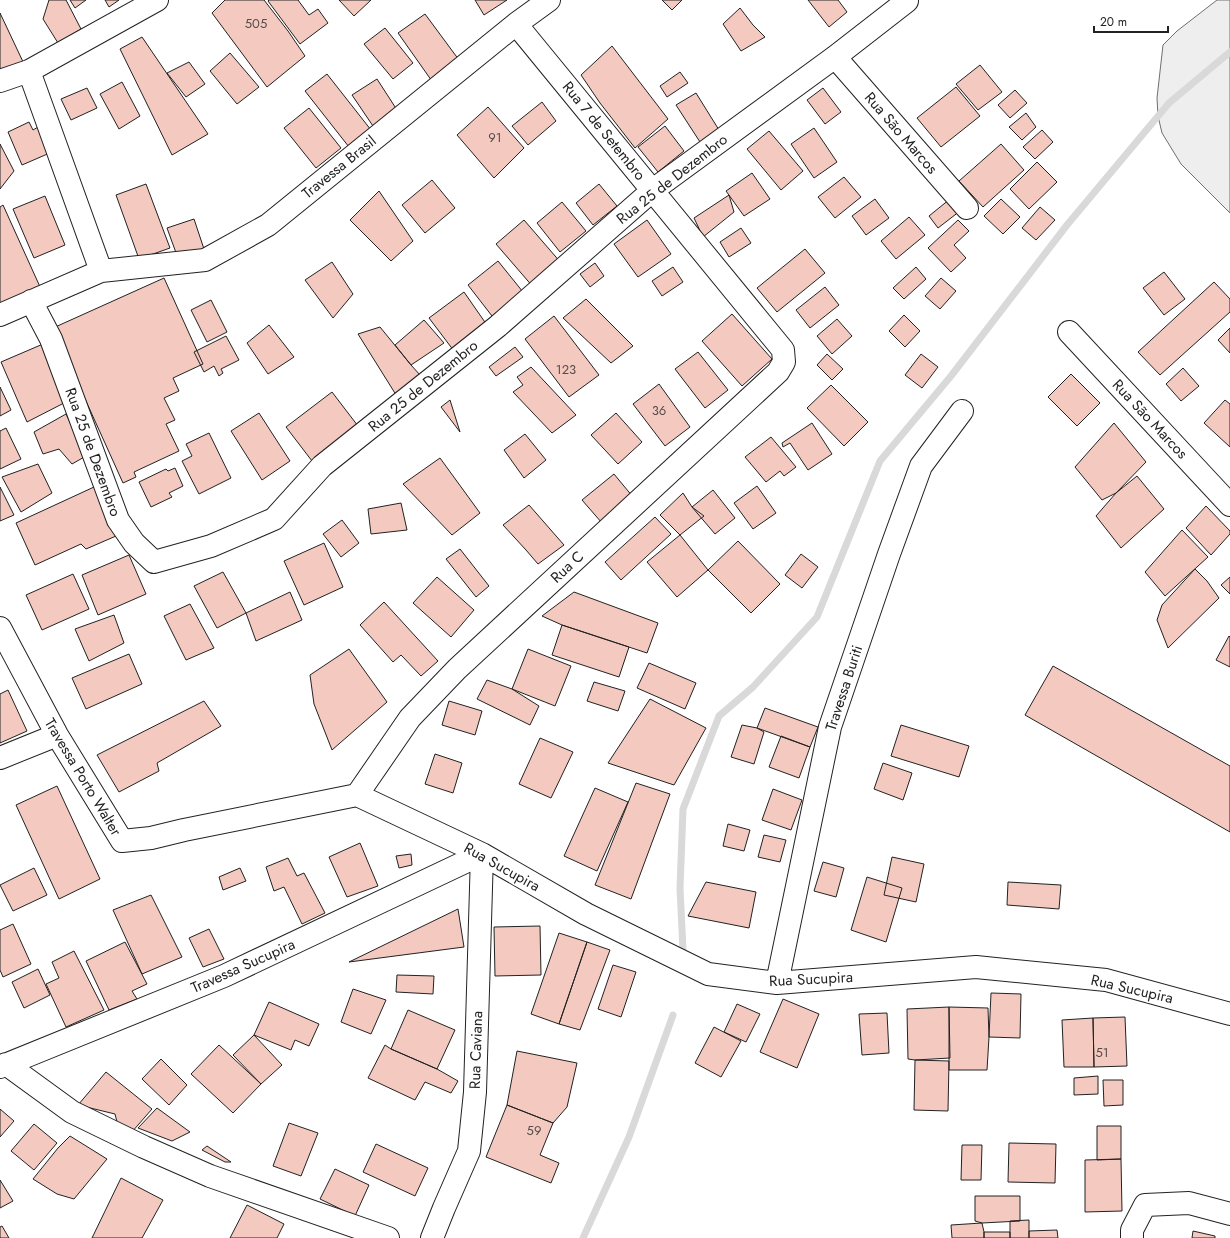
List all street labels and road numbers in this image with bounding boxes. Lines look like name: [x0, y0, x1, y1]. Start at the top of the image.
street label: Rua 7 de Setembro: [557, 77, 651, 185]
street label: Rua São Marcos: [859, 87, 943, 179]
street label: Rua 25 de Dezembro: [612, 129, 732, 229]
street label: Travessa Brasil: [297, 130, 381, 204]
street label: Rua 25 de Dezembro: [363, 335, 483, 437]
street label: Rua São Marcos: [1107, 374, 1193, 464]
street label: Rua 25 de Dezembro: [59, 384, 127, 520]
street label: Rua C: [546, 546, 588, 588]
street label: Travessa Buriti: [820, 642, 868, 734]
street label: Travessa Porto Walter: [39, 714, 127, 841]
street label: Rua Sucupira: [460, 837, 544, 897]
street label: Travessa Sucupira: [187, 933, 299, 999]
street label: Rua Sucupira: [769, 966, 853, 992]
street label: Rua Sucupira: [1089, 969, 1175, 1009]
street label: Rua Caviana: [464, 1011, 488, 1089]

